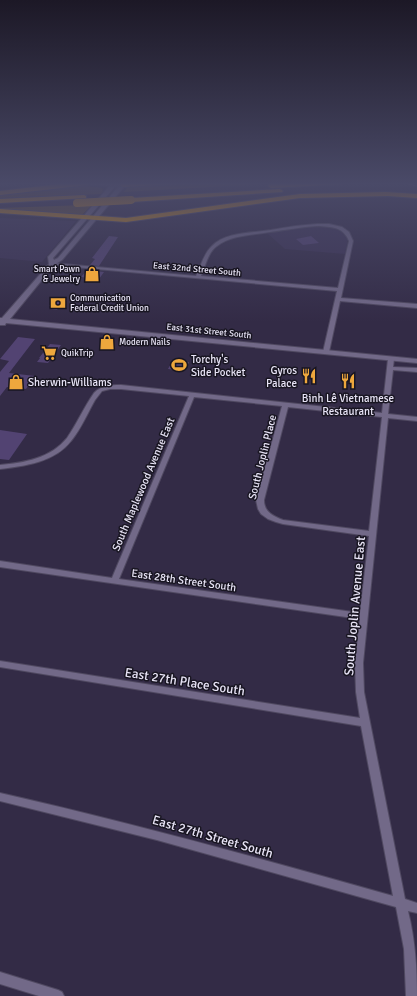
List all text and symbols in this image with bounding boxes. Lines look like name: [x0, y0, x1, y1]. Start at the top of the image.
street label: East 32nd Street South: [153, 260, 241, 279]
place label: Smart Pawn & Jewelry: [34, 264, 81, 285]
shop icon: Smart Pawn & Jewelry: [83, 265, 101, 283]
place label: Communication Federal Credit Union: [70, 293, 149, 314]
bank icon: Communication Federal Credit Union: [49, 294, 67, 312]
street label: East 31st Street South: [166, 322, 252, 341]
shop icon: Modern Nails: [98, 333, 116, 351]
place label: Modern Nails: [119, 337, 170, 348]
supermarket icon: QuikTrip: [40, 344, 58, 362]
place label: QuikTrip: [61, 348, 94, 359]
place label: Torchy's Side Pocket: [191, 353, 245, 379]
sports icon: Torchy's Side Pocket: [170, 356, 188, 374]
place label: Gyros Palace: [266, 364, 297, 390]
restaurant icon: Gyros Palace: [300, 367, 318, 385]
restaurant icon: Binh Lê Vietnamese Restaurant: [339, 372, 357, 390]
shop icon: Sherwin-Williams: [7, 373, 25, 391]
place label: Sherwin-Williams: [28, 376, 112, 389]
place label: Binh Lê Vietnamese Restaurant: [302, 392, 394, 418]
street label: South Joplin Place: [246, 413, 279, 501]
street label: South Maplewood Avenue East: [109, 415, 178, 553]
street label: South Joplin Avenue East: [341, 535, 369, 676]
street label: East 28th Street South: [131, 567, 237, 594]
street label: East 27th Place South: [124, 665, 246, 699]
street label: East 27th Street South: [150, 812, 275, 862]

